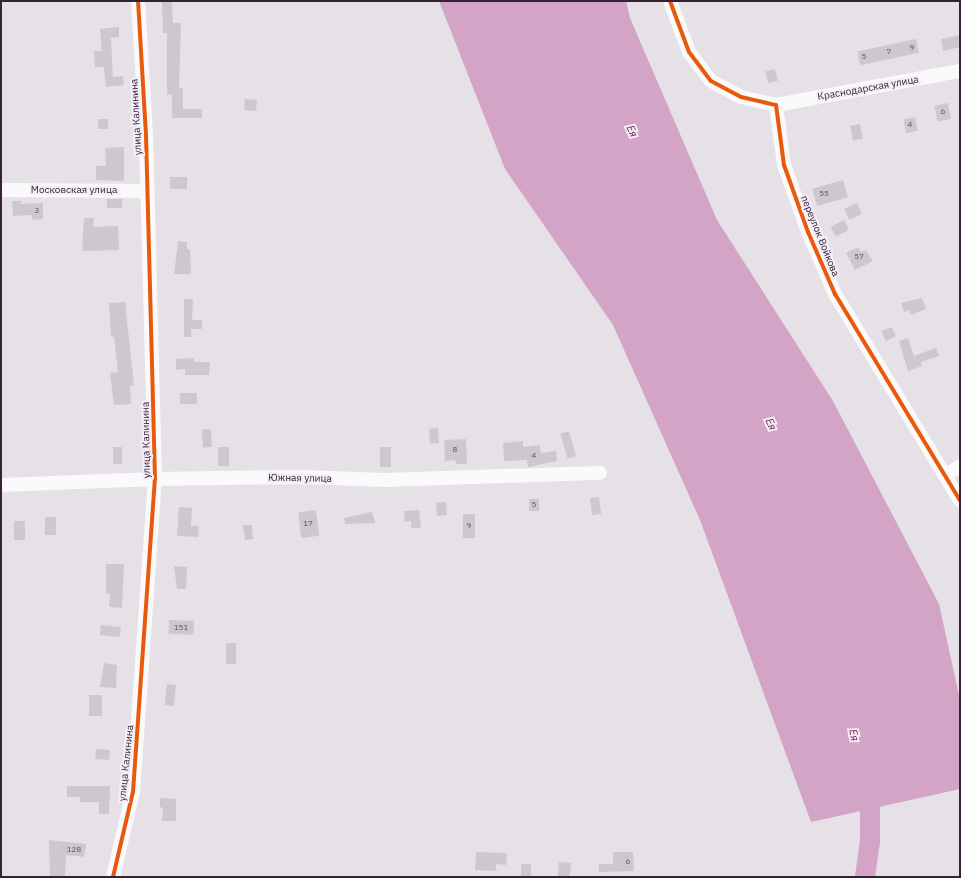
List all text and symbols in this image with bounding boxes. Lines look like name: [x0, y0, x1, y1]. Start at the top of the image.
house number: 9: [910, 43, 914, 53]
house number: 7: [887, 47, 891, 57]
house number: 5: [862, 52, 866, 62]
street label: Краснодарская улица: [816, 73, 920, 103]
street label: улица Калинина: [128, 78, 144, 156]
house number: 6: [941, 107, 945, 117]
house number: 4: [908, 120, 912, 130]
water label: Ея: [623, 123, 641, 139]
street label: Московская улица: [31, 184, 117, 196]
house number: 55: [819, 189, 829, 199]
street label: переулок Войкова: [798, 194, 842, 278]
house number: 3: [35, 206, 39, 216]
house number: 57: [854, 252, 864, 262]
street label: улица Калинина: [139, 402, 153, 478]
water label: Ея: [762, 416, 780, 432]
house number: 8: [453, 445, 457, 455]
house number: 4: [532, 451, 536, 461]
street label: Южная улица: [268, 471, 332, 485]
house number: 5: [532, 500, 536, 510]
house number: 17: [303, 519, 313, 529]
house number: 9: [467, 521, 471, 531]
house number: 151: [174, 623, 188, 633]
street label: улица Калинина: [116, 724, 136, 802]
water label: Ея: [846, 728, 862, 742]
house number: 128: [67, 845, 81, 855]
house number: 6: [626, 857, 630, 867]

